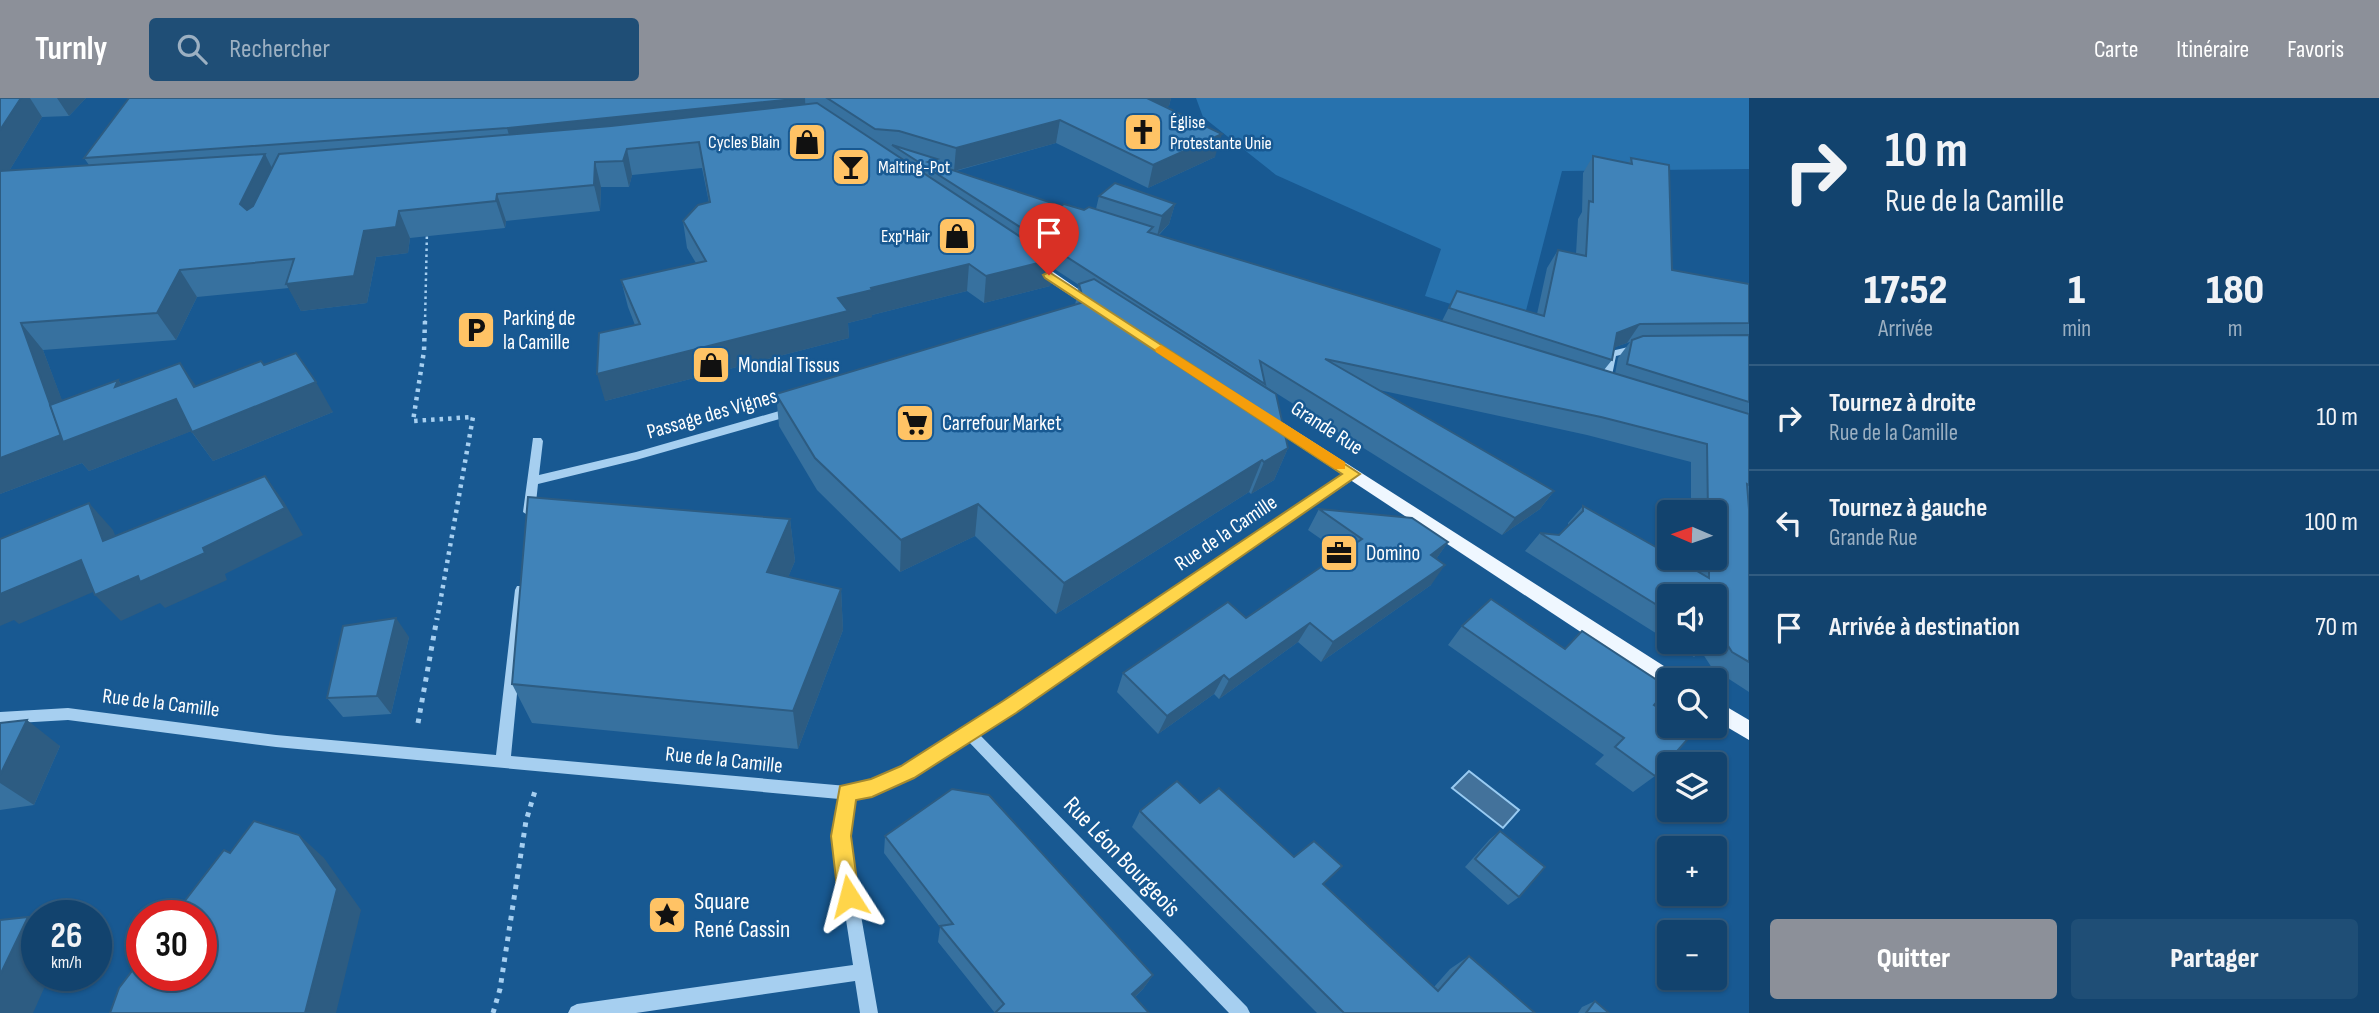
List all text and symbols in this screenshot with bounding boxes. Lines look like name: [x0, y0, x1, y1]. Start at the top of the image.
search box: [149, 18, 639, 81]
text: Turnly: [35, 29, 107, 69]
icon: search: [173, 30, 211, 68]
text: Rechercher: [229, 34, 330, 65]
text: Carte: [2094, 35, 2138, 64]
text: Itinéraire: [2176, 35, 2249, 64]
text: Favoris: [2287, 35, 2344, 64]
church icon: Église Protestante Unie: [1122, 111, 1164, 153]
place label: Église Protestante Unie: [1170, 112, 1272, 154]
shop icon: Cycles Blain: [786, 121, 828, 163]
text: 10 m: [1885, 122, 1968, 181]
icon: right: [1770, 126, 1861, 217]
place label: Cycles Blain: [708, 132, 780, 153]
bar icon: Malting-Pot: [830, 146, 872, 188]
place label: Malting-Pot: [878, 157, 951, 178]
text: Rue de la Camille: [1885, 182, 2064, 221]
pin: [1019, 203, 1079, 275]
icon: arrive: [1030, 214, 1068, 252]
shop icon: Exp'Hair: [936, 215, 978, 257]
place label: Exp'Hair: [881, 226, 930, 247]
text: 17:52: [1864, 265, 1947, 316]
text: 1: [2068, 265, 2085, 316]
text: 180: [2206, 265, 2264, 316]
place label: Parking de la Camille: [503, 306, 576, 355]
parking icon: Parking de la Camille: [455, 309, 497, 351]
text: Arrivée: [1878, 315, 1933, 343]
text: min: [2062, 315, 2091, 343]
text: m: [2228, 315, 2242, 343]
shop icon: Mondial Tissus: [690, 344, 732, 386]
place label: Mondial Tissus: [738, 353, 840, 378]
street label: Passage des Vignes: [644, 383, 780, 445]
text: Tournez à droite: [1829, 388, 1976, 419]
street label: Grande Rue: [1286, 396, 1368, 460]
icon: right: [1770, 399, 1808, 437]
supermarket icon: Carrefour Market: [894, 402, 936, 444]
text: 10 m: [2316, 402, 2358, 433]
place label: Carrefour Market: [942, 411, 1062, 436]
text: Rue de la Camille: [1829, 419, 1958, 447]
street label: Rue de la Camille: [1170, 490, 1282, 576]
text: Tournez à gauche: [1829, 493, 1987, 524]
north arrow: [1657, 500, 1727, 570]
map controls: [1657, 500, 1727, 990]
icon: left: [1770, 504, 1808, 542]
text: 100 m: [2305, 507, 2358, 538]
text: Grande Rue: [1829, 524, 1917, 552]
office icon: Domino: [1318, 532, 1360, 574]
place label: Domino: [1366, 541, 1420, 566]
button: sound: [1657, 584, 1727, 654]
icon: arrive: [1770, 609, 1808, 647]
text: Arrivée à destination: [1829, 612, 2020, 643]
text: 70 m: [2315, 612, 2358, 643]
button: search: [1657, 668, 1727, 738]
street label: Rue de la Camille: [101, 683, 221, 723]
street label: Rue de la Camille: [664, 741, 784, 779]
button: layers: [1657, 752, 1727, 822]
street label: Rue Léon Bourgeois: [1057, 791, 1187, 923]
button: +: [1657, 836, 1727, 906]
position arrow: [812, 859, 886, 933]
place label: Square René Cassin: [694, 887, 790, 944]
place icon: Square René Cassin: [646, 894, 688, 936]
speed limit sign: 30: [126, 900, 217, 991]
text: 26: [51, 915, 82, 958]
button: Quitter: [1770, 919, 2057, 999]
button: Partager: [2071, 919, 2358, 999]
button: −: [1657, 920, 1727, 990]
text: km/h: [51, 952, 82, 973]

